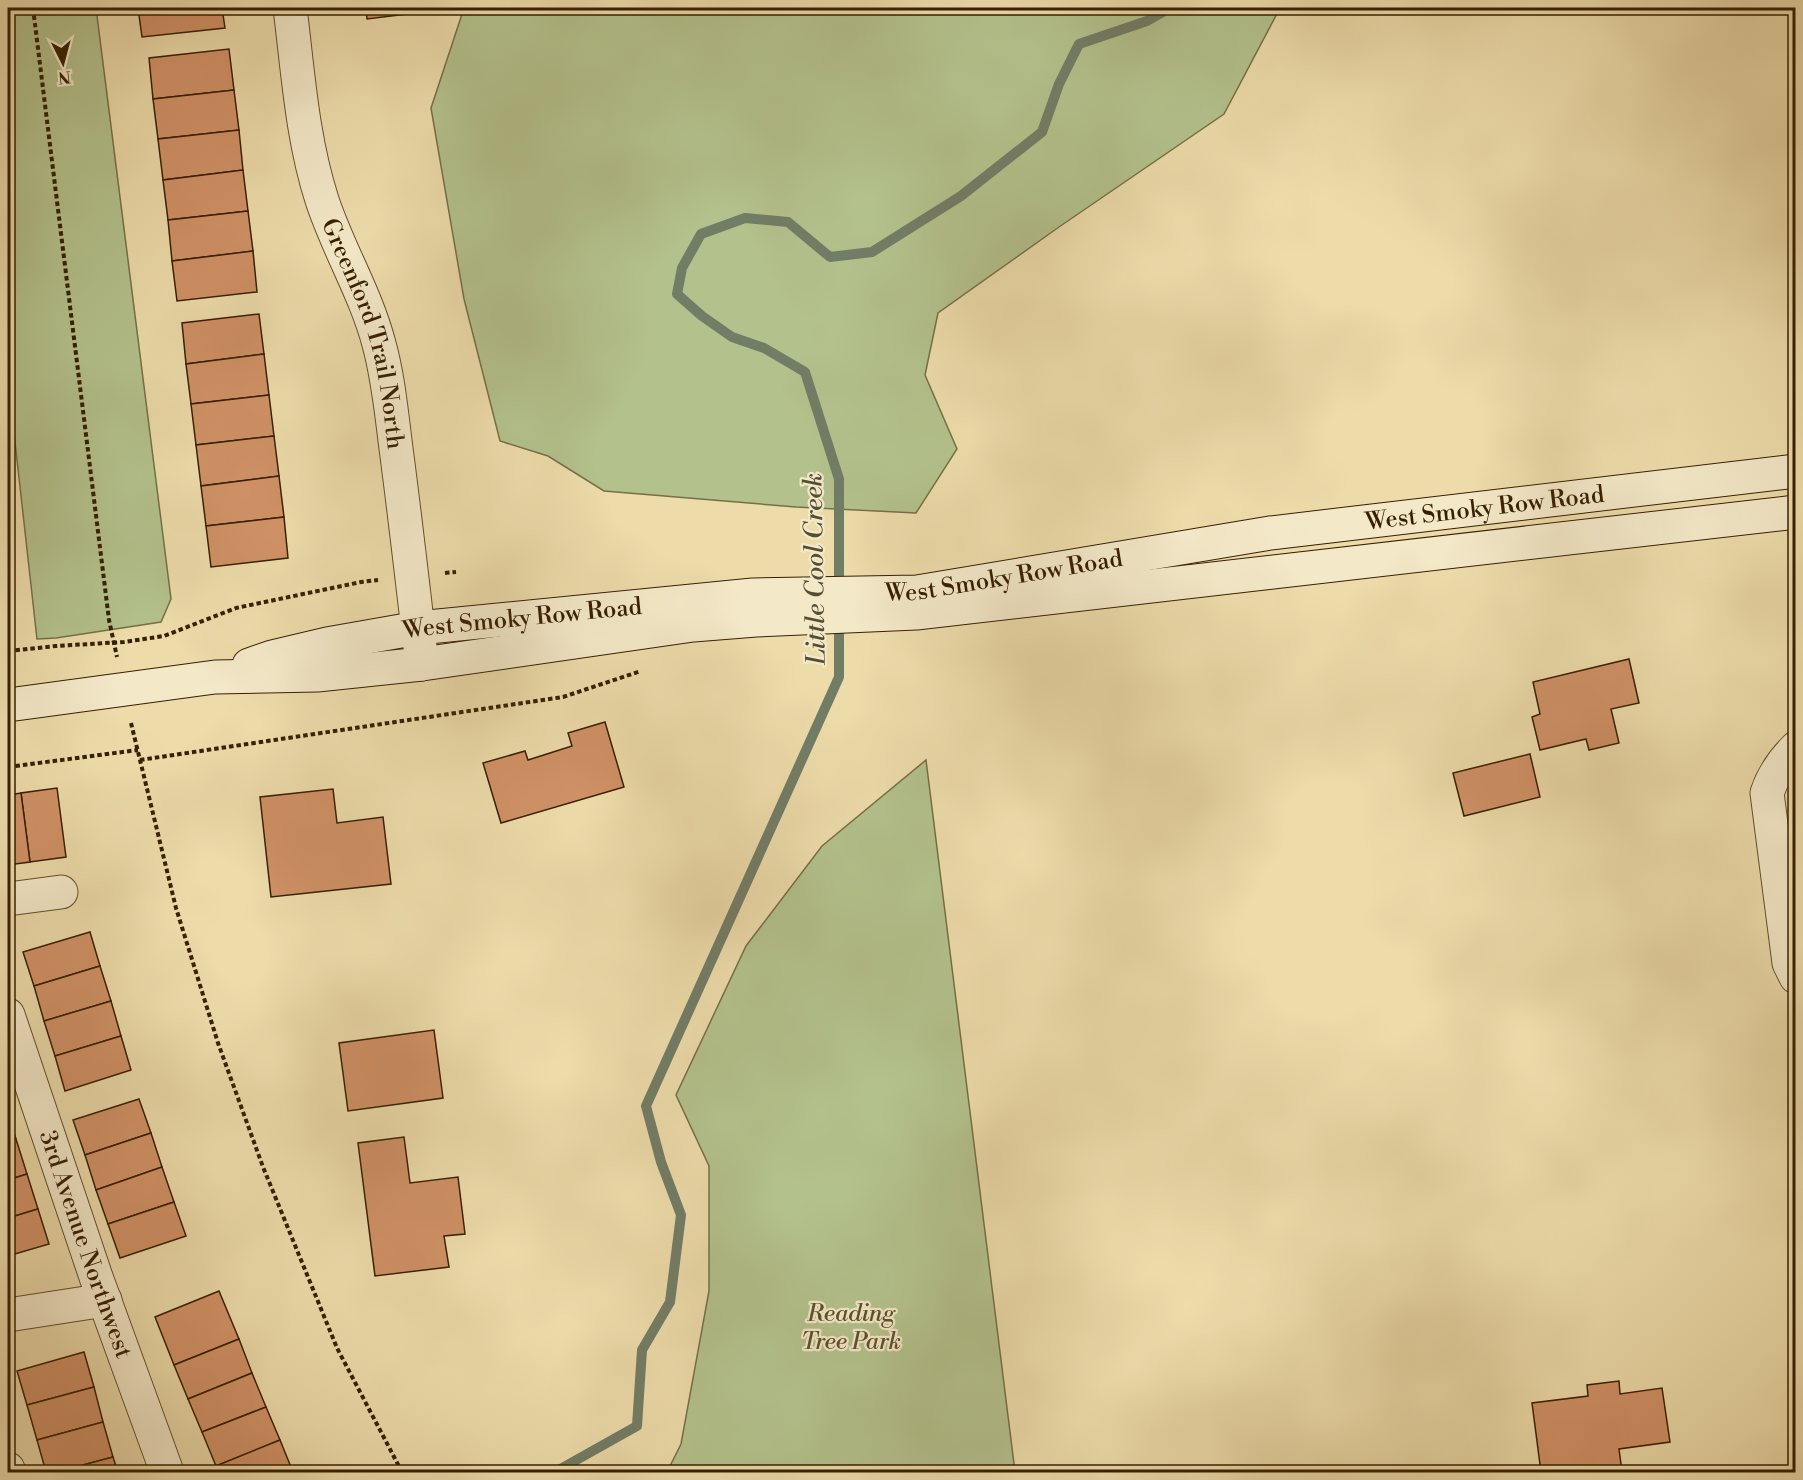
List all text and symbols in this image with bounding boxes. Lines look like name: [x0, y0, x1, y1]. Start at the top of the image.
north arrow: [33, 33, 93, 93]
text: N: [57, 66, 72, 88]
street label: Greenford Trail North: [314, 214, 410, 451]
water label: Little Cool Creek: [797, 473, 833, 666]
street label: West Smoky Row Road: [1363, 480, 1606, 538]
street label: West Smoky Row Road: [884, 544, 1125, 609]
street label: West Smoky Row Road: [399, 592, 644, 647]
street label: 3rd Avenue Northwest: [32, 1127, 138, 1363]
park label: Reading Tree Park: [801, 1299, 901, 1357]

